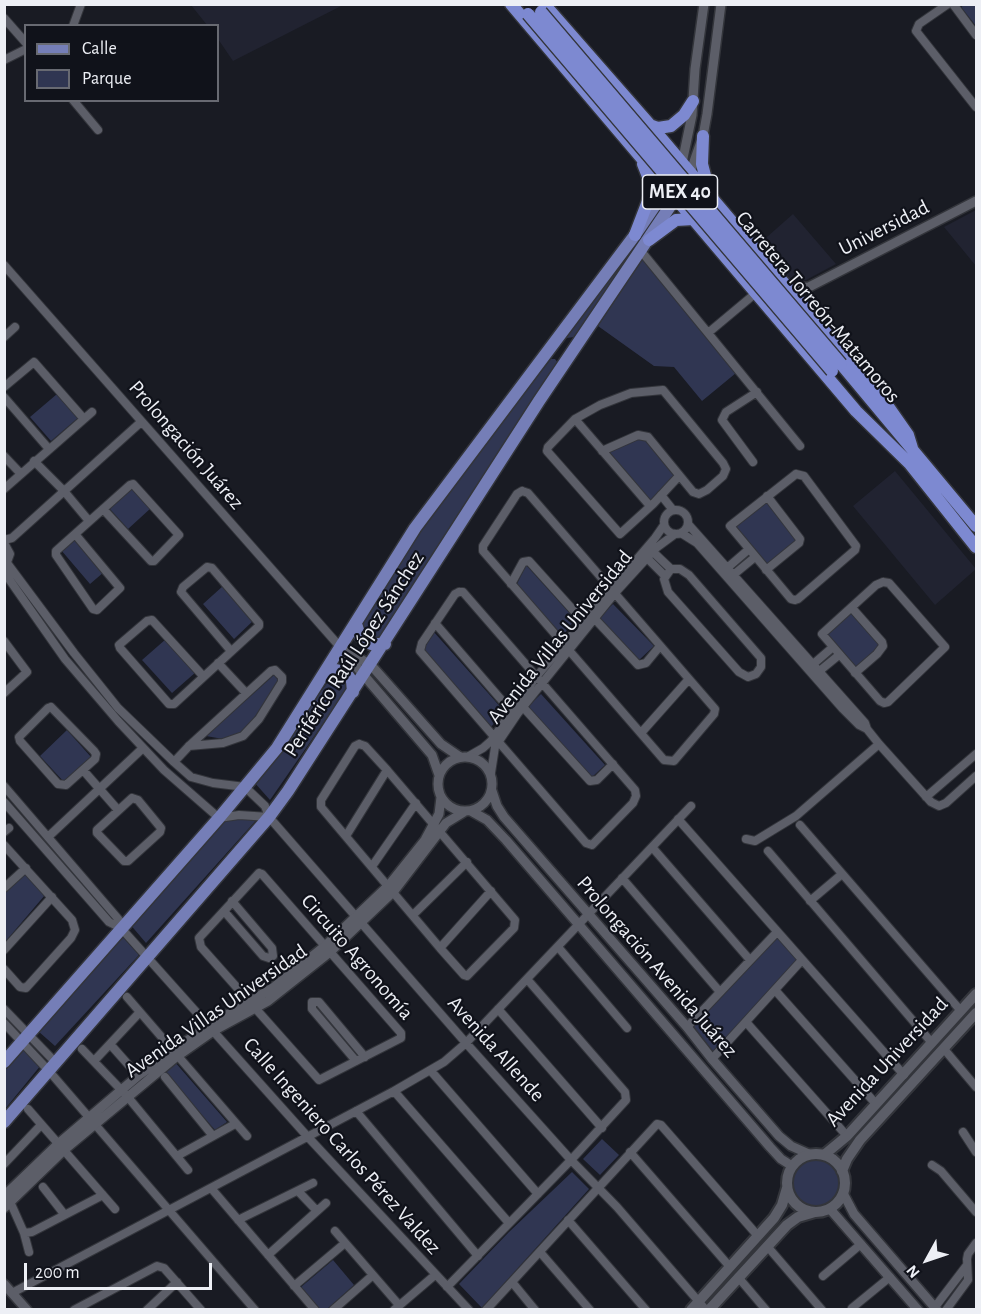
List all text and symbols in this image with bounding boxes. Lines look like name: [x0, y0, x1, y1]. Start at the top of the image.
legend: [24, 24, 219, 102]
text: Calle: [82, 40, 117, 58]
text: Parque: [82, 70, 131, 88]
road number: MEX 40: [642, 175, 718, 209]
street label: Universidad: [835, 195, 933, 261]
street label: Carretera Torreón-Matamoros: [730, 206, 906, 408]
street label: Prolongación Juárez: [123, 375, 249, 515]
street label: Avenida Villas Universidad: [482, 545, 638, 729]
street label: Periférico Raúl López Sánchez: [278, 547, 430, 761]
street label: Prolongación Avenida Juárez: [571, 871, 743, 1063]
street label: Circuito Agronomía: [295, 889, 419, 1025]
street label: Avenida Villas Universidad: [120, 939, 312, 1083]
street label: Avenida Allende: [442, 991, 550, 1107]
street label: Avenida Universidad: [821, 992, 953, 1132]
street label: Calle Ingeniero Carlos Pérez Valdez: [238, 1032, 446, 1260]
north arrow: [897, 1230, 957, 1290]
scale bar: [27, 1251, 214, 1289]
text: N: [904, 1262, 923, 1281]
text: 200 m: [35, 1264, 80, 1282]

